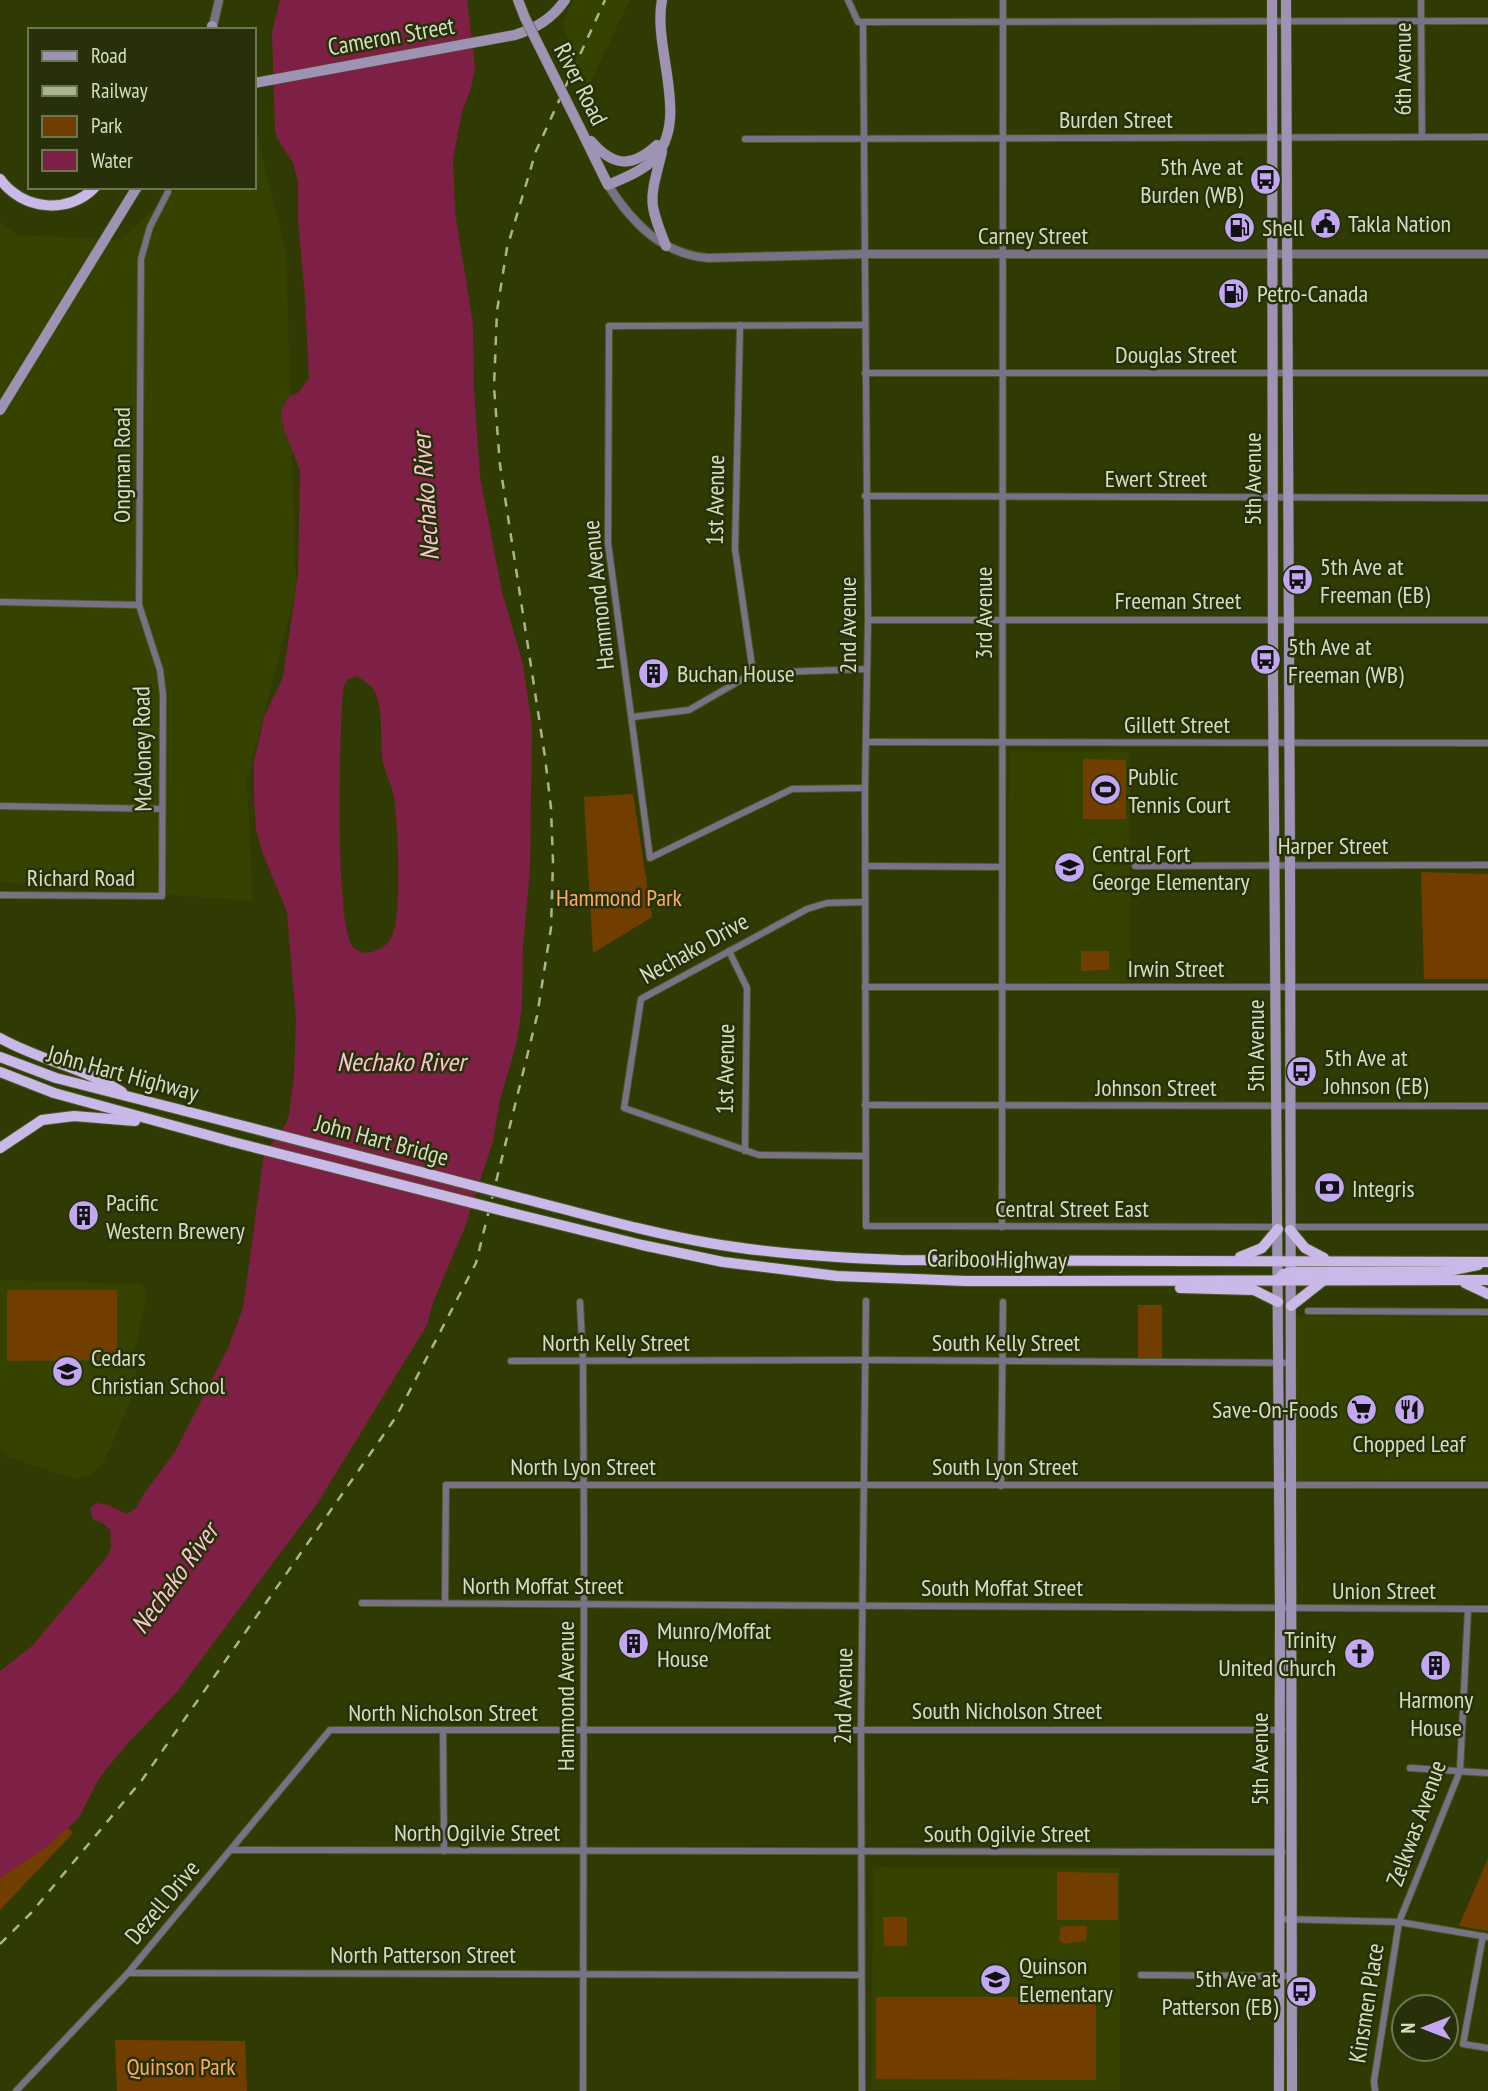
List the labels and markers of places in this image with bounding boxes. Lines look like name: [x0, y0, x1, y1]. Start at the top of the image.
place label: 5th Ave at Burden (WB): [1140, 151, 1243, 210]
bus stop icon: 5th Ave at Burden (WB): [1249, 163, 1283, 197]
public building icon: Takla Nation: [1308, 206, 1342, 240]
place label: Takla Nation: [1348, 208, 1451, 239]
fuel station icon: Shell: [1222, 210, 1256, 244]
place label: Shell: [1262, 212, 1304, 243]
fuel station icon: Petro-Canada: [1217, 276, 1251, 310]
place label: Petro-Canada: [1257, 278, 1368, 309]
place label: 5th Ave at Freeman (EB): [1320, 551, 1430, 610]
bus stop icon: 5th Ave at Freeman (EB): [1280, 563, 1314, 597]
place label: 5th Ave at Freeman (WB): [1288, 631, 1404, 690]
bus stop icon: 5th Ave at Freeman (WB): [1248, 643, 1282, 677]
building icon: Buchan House: [637, 656, 671, 690]
place label: Buchan House: [677, 658, 795, 689]
place label: Public Tennis Court: [1128, 761, 1231, 820]
sports icon: Public Tennis Court: [1088, 773, 1122, 807]
place label: Central Fort George Elementary: [1092, 838, 1250, 897]
school or university icon: Central Fort George Elementary: [1052, 850, 1086, 884]
place label: 5th Ave at Johnson (EB): [1323, 1042, 1429, 1101]
bus stop icon: 5th Ave at Johnson (EB): [1284, 1054, 1318, 1088]
bank icon: Integris: [1312, 1171, 1346, 1205]
place label: Integris: [1352, 1173, 1415, 1204]
place label: Pacific Western Brewery: [106, 1187, 245, 1246]
building icon: Pacific Western Brewery: [66, 1199, 100, 1233]
place label: Cedars Christian School: [91, 1342, 226, 1401]
school or university icon: Cedars Christian School: [51, 1354, 85, 1388]
supermarket icon: Save-On-Foods: [1344, 1392, 1378, 1426]
restaurant icon: Chopped Leaf: [1392, 1392, 1426, 1426]
place label: Save-On-Foods: [1212, 1394, 1338, 1425]
place label: Chopped Leaf: [1353, 1428, 1466, 1459]
place label: Munro/Moffat House: [657, 1615, 772, 1674]
place label: Trinity United Church: [1218, 1624, 1336, 1683]
building icon: Munro/Moffat House: [617, 1627, 651, 1661]
church icon: Trinity United Church: [1342, 1636, 1376, 1670]
building icon: Harmony House: [1419, 1648, 1453, 1682]
place label: Harmony House: [1399, 1684, 1473, 1743]
place label: Quinson Elementary: [1019, 1950, 1113, 2009]
school or university icon: Quinson Elementary: [979, 1962, 1013, 1996]
place label: 5th Ave at Patterson (EB): [1162, 1963, 1278, 2022]
bus stop icon: 5th Ave at Patterson (EB): [1284, 1975, 1318, 2009]

